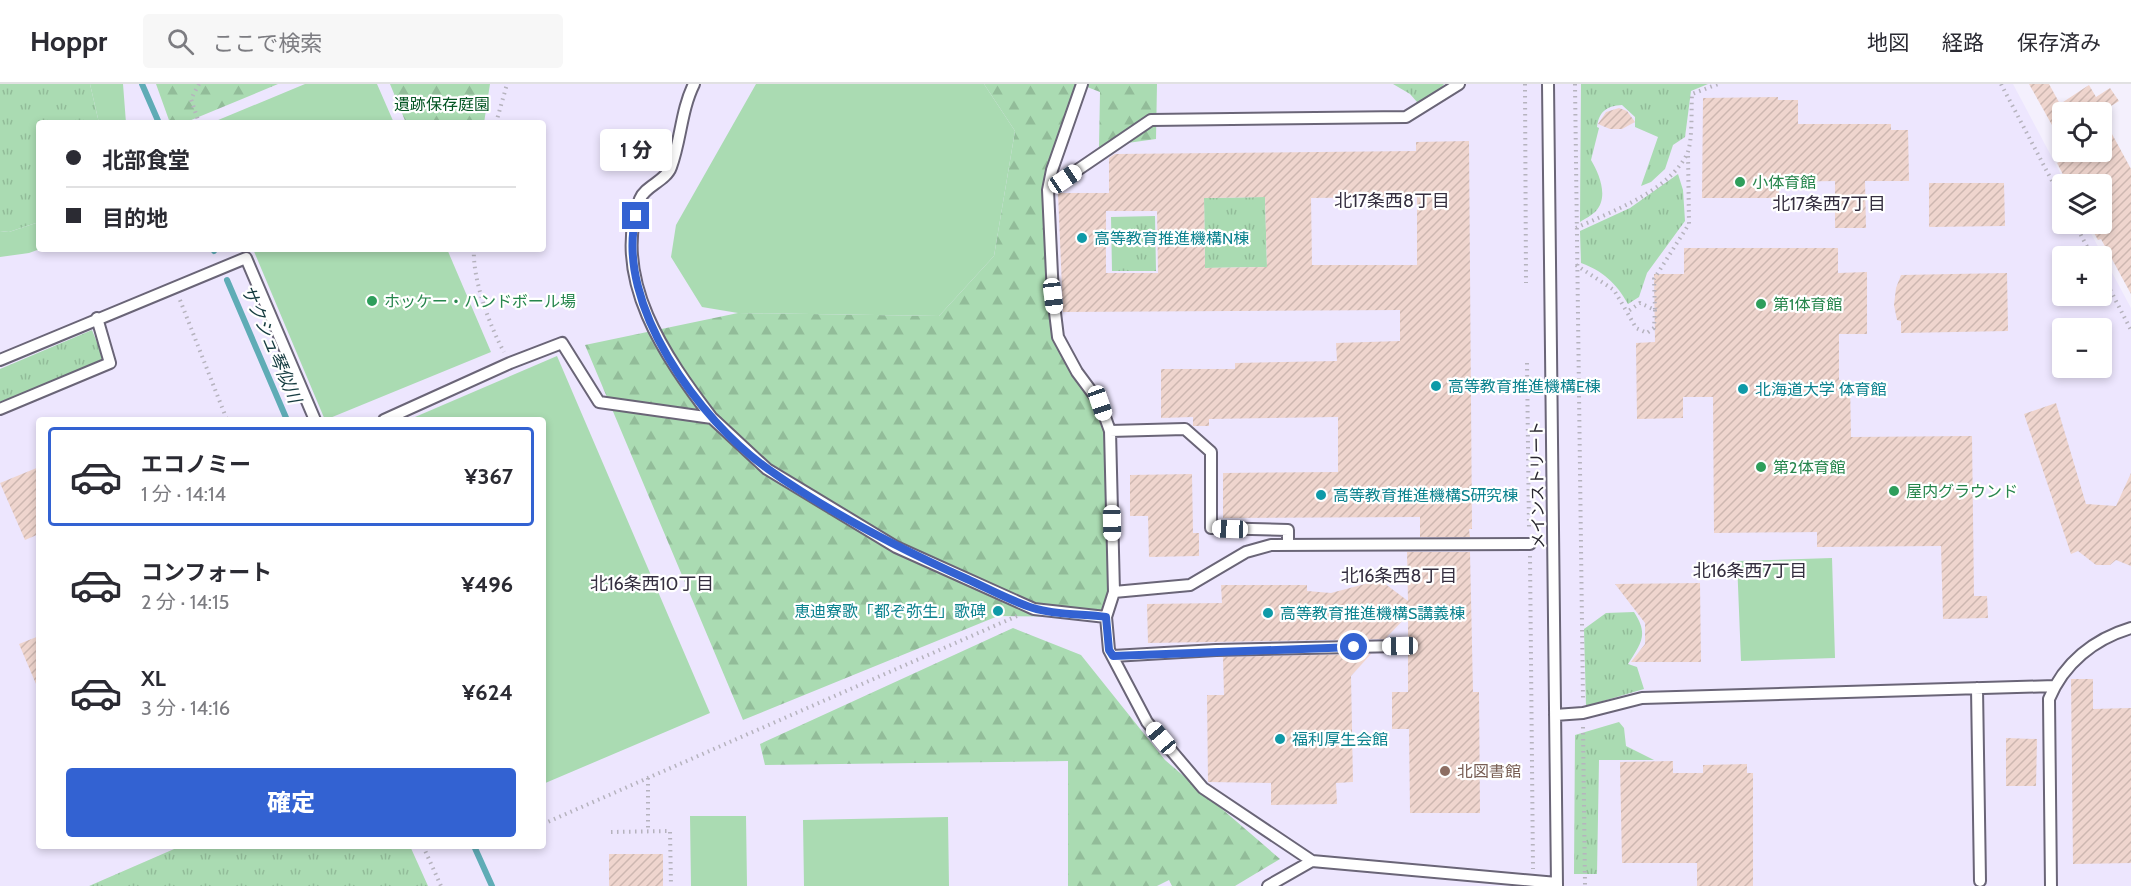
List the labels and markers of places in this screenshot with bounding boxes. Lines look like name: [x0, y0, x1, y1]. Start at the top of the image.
place label: 小体育館: [1752, 173, 1816, 192]
marker: 小体育館: [1733, 175, 1747, 189]
place label: 高等教育推進機構N棟: [1094, 229, 1249, 248]
marker: 高等教育推進機構N棟: [1075, 231, 1089, 245]
place label: ホッケー・ハンドボール場: [384, 292, 576, 311]
marker: ホッケー・ハンドボール場: [365, 294, 379, 308]
place label: 第1体育館: [1773, 295, 1842, 314]
marker: 第1体育館: [1754, 297, 1768, 311]
place label: 高等教育推進機構E棟: [1448, 377, 1601, 396]
marker: 高等教育推進機構E棟: [1429, 379, 1443, 393]
place label: 北海道大学 体育館: [1755, 380, 1887, 399]
marker: 北海道大学 体育館: [1736, 382, 1750, 396]
place label: 第2体育館: [1773, 458, 1845, 477]
marker: 第2体育館: [1754, 460, 1768, 474]
place label: 屋内グラウンド: [1906, 482, 2018, 501]
marker: 屋内グラウンド: [1887, 484, 1901, 498]
place label: 高等教育推進機構S研究棟: [1333, 486, 1518, 505]
marker: 高等教育推進機構S研究棟: [1314, 488, 1328, 502]
place label: 恵迪寮歌「都ぞ弥生」歌碑: [794, 602, 986, 621]
marker: 恵迪寮歌「都ぞ弥生」歌碑: [991, 604, 1005, 618]
place label: 高等教育推進機構S講義棟: [1280, 604, 1465, 623]
marker: 高等教育推進機構S講義棟: [1261, 606, 1275, 620]
place label: 福利厚生会館: [1292, 730, 1388, 749]
marker: 福利厚生会館: [1273, 732, 1287, 746]
place label: 北図書館: [1457, 762, 1521, 781]
marker: 北図書館: [1438, 764, 1452, 778]

